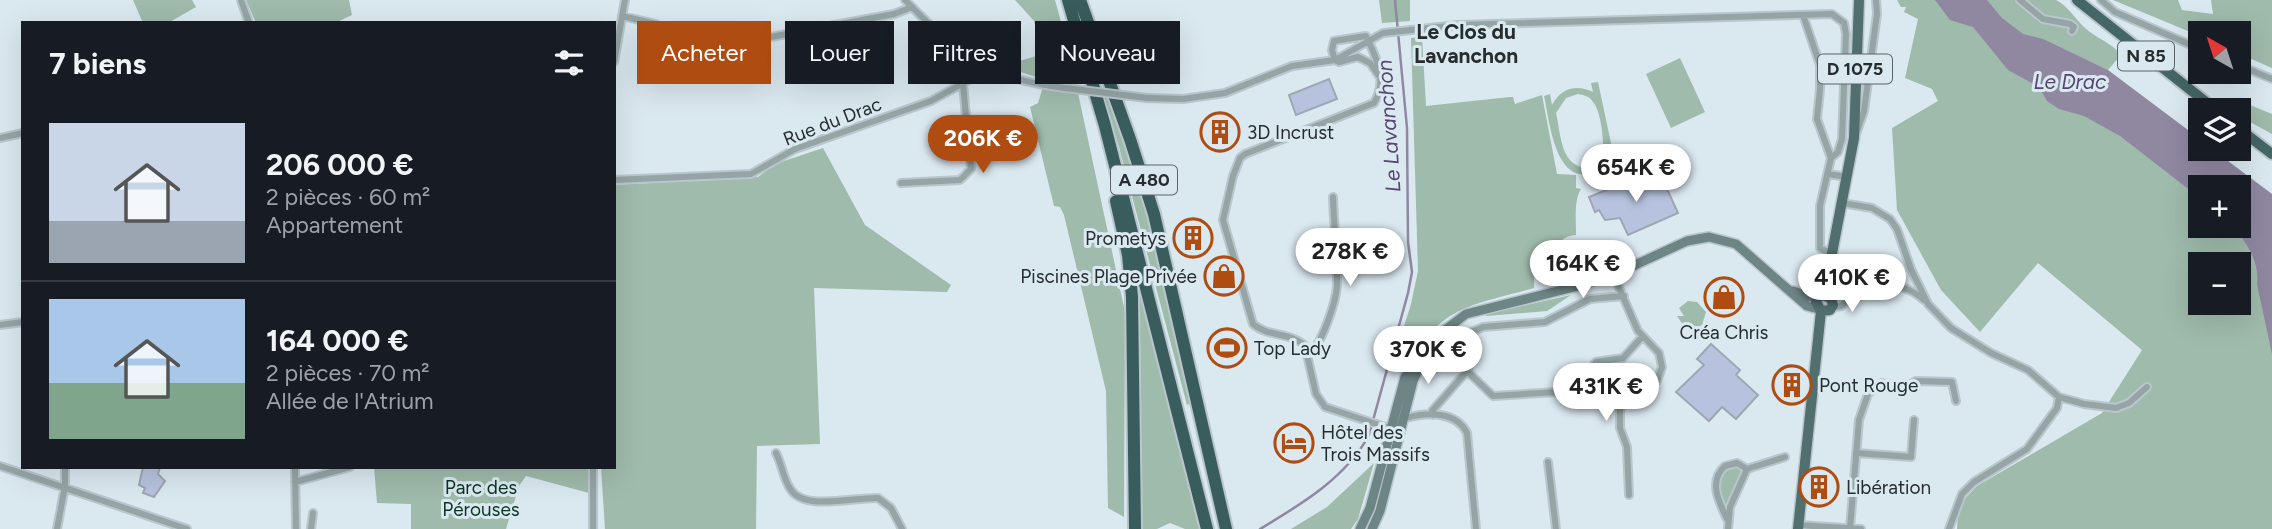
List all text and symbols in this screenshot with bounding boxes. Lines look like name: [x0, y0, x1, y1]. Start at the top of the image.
district label: Le Clos du Lavanchon: [1414, 19, 1518, 68]
chip: Acheter: [637, 21, 771, 84]
chip: Louer: [785, 21, 894, 84]
chip: Filtres: [908, 21, 1021, 84]
chip: Nouveau: [1035, 21, 1180, 84]
north arrow: [2188, 21, 2250, 84]
map controls: [2188, 21, 2251, 315]
road number: N 85: [2118, 42, 2174, 70]
icon: filters: [550, 44, 588, 82]
text: 7 biens: [49, 45, 146, 82]
road number: D 1075: [1818, 55, 1892, 84]
water label: Le Lavanchon: [1371, 59, 1406, 193]
water label: Le Drac: [2034, 69, 2107, 94]
street label: Rue du Drac: [780, 92, 885, 151]
button: layers: [2188, 98, 2251, 161]
building icon: 3D Incrust: [1199, 111, 1241, 153]
pin: 206K €: [926, 116, 1040, 175]
place label: 3D Incrust: [1247, 121, 1334, 144]
text: 206K €: [944, 124, 1022, 152]
pin: 654K €: [1579, 144, 1693, 204]
text: 206 000 €: [266, 146, 414, 183]
icon: home: [105, 151, 189, 235]
text: 654K €: [1597, 153, 1675, 181]
road number: A 480: [1111, 166, 1177, 195]
button: +: [2188, 175, 2251, 238]
text: 2 pièces · 60 m²: [266, 183, 430, 211]
text: Appartement: [266, 211, 403, 239]
building icon: Prometys: [1172, 217, 1214, 259]
place label: Prometys: [1085, 227, 1166, 250]
pin: 278K €: [1293, 229, 1407, 288]
text: 278K €: [1312, 237, 1388, 265]
pin: 164K €: [1526, 240, 1640, 300]
text: 164K €: [1546, 249, 1620, 277]
button: −: [2188, 252, 2251, 315]
pin: 410K €: [1795, 254, 1909, 314]
shop icon: Piscines Plage Privée: [1203, 255, 1245, 297]
text: 410K €: [1814, 263, 1890, 291]
place label: Piscines Plage Privée: [1020, 265, 1197, 288]
shop icon: Créa Chris: [1703, 276, 1745, 318]
place label: Créa Chris: [1680, 321, 1769, 344]
text: 164 000 €: [266, 322, 409, 359]
pin: 370K €: [1371, 326, 1485, 386]
icon: home: [105, 327, 189, 411]
sports icon: Top Lady: [1206, 327, 1248, 369]
text: 370K €: [1389, 335, 1467, 363]
place label: Top Lady: [1254, 337, 1331, 360]
text: 2 pièces · 70 m²: [266, 359, 430, 387]
pin: 431K €: [1549, 364, 1663, 423]
building icon: Pont Rouge: [1771, 364, 1813, 406]
text: 431K €: [1569, 372, 1643, 400]
place label: Pont Rouge: [1819, 374, 1918, 397]
text: Allée de l'Atrium: [266, 387, 434, 415]
place label: Hôtel des Trois Massifs: [1321, 421, 1430, 466]
hotel icon: Hôtel des Trois Massifs: [1273, 422, 1315, 464]
building icon: Libération: [1798, 466, 1840, 508]
park label: Parc des Pérouses: [442, 476, 520, 521]
place label: Libération: [1846, 476, 1931, 499]

